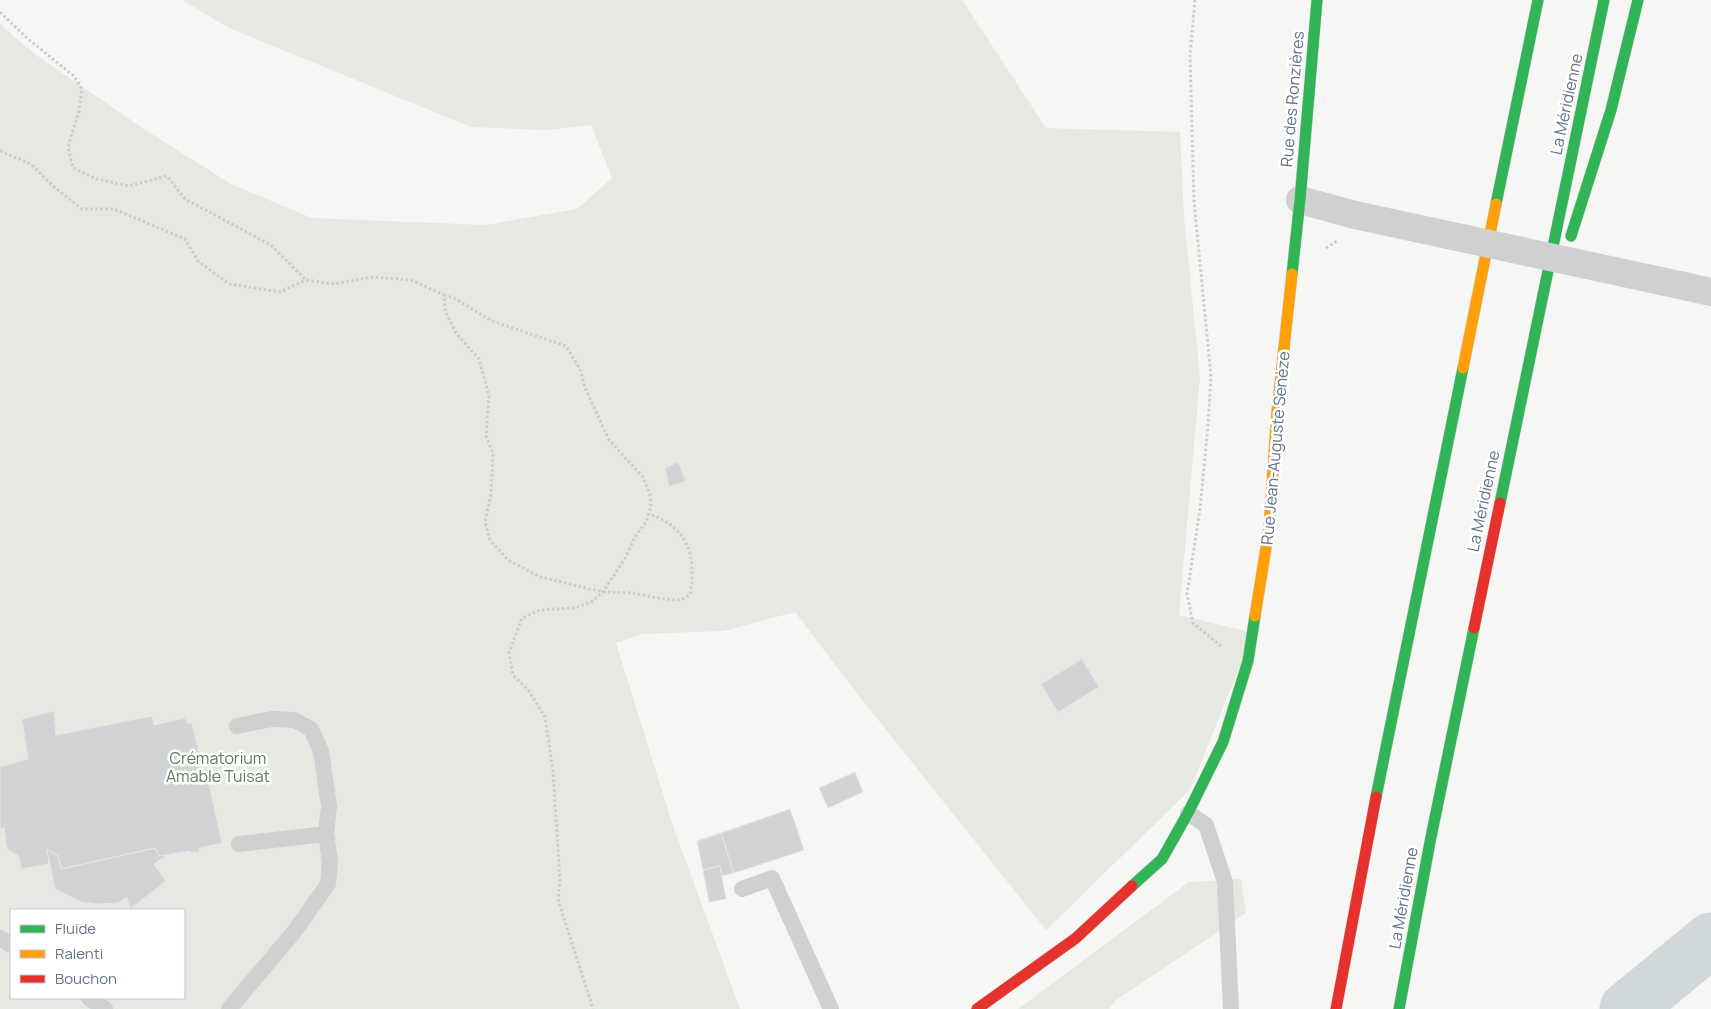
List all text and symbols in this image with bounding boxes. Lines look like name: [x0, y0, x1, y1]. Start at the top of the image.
street label: Rue des Ronzières: [1275, 30, 1309, 168]
street label: La Méridienne: [1545, 51, 1587, 157]
street label: Rue Jean-Auguste Senèze: [1256, 350, 1294, 546]
street label: La Méridienne: [1462, 448, 1504, 554]
park label: Crématorium Amable Tuisat: [166, 747, 270, 787]
street label: La Méridienne: [1383, 845, 1423, 951]
legend: [10, 909, 185, 999]
text: Fluide: [55, 918, 96, 939]
text: Ralenti: [55, 943, 103, 964]
text: Bouchon: [55, 968, 117, 989]

